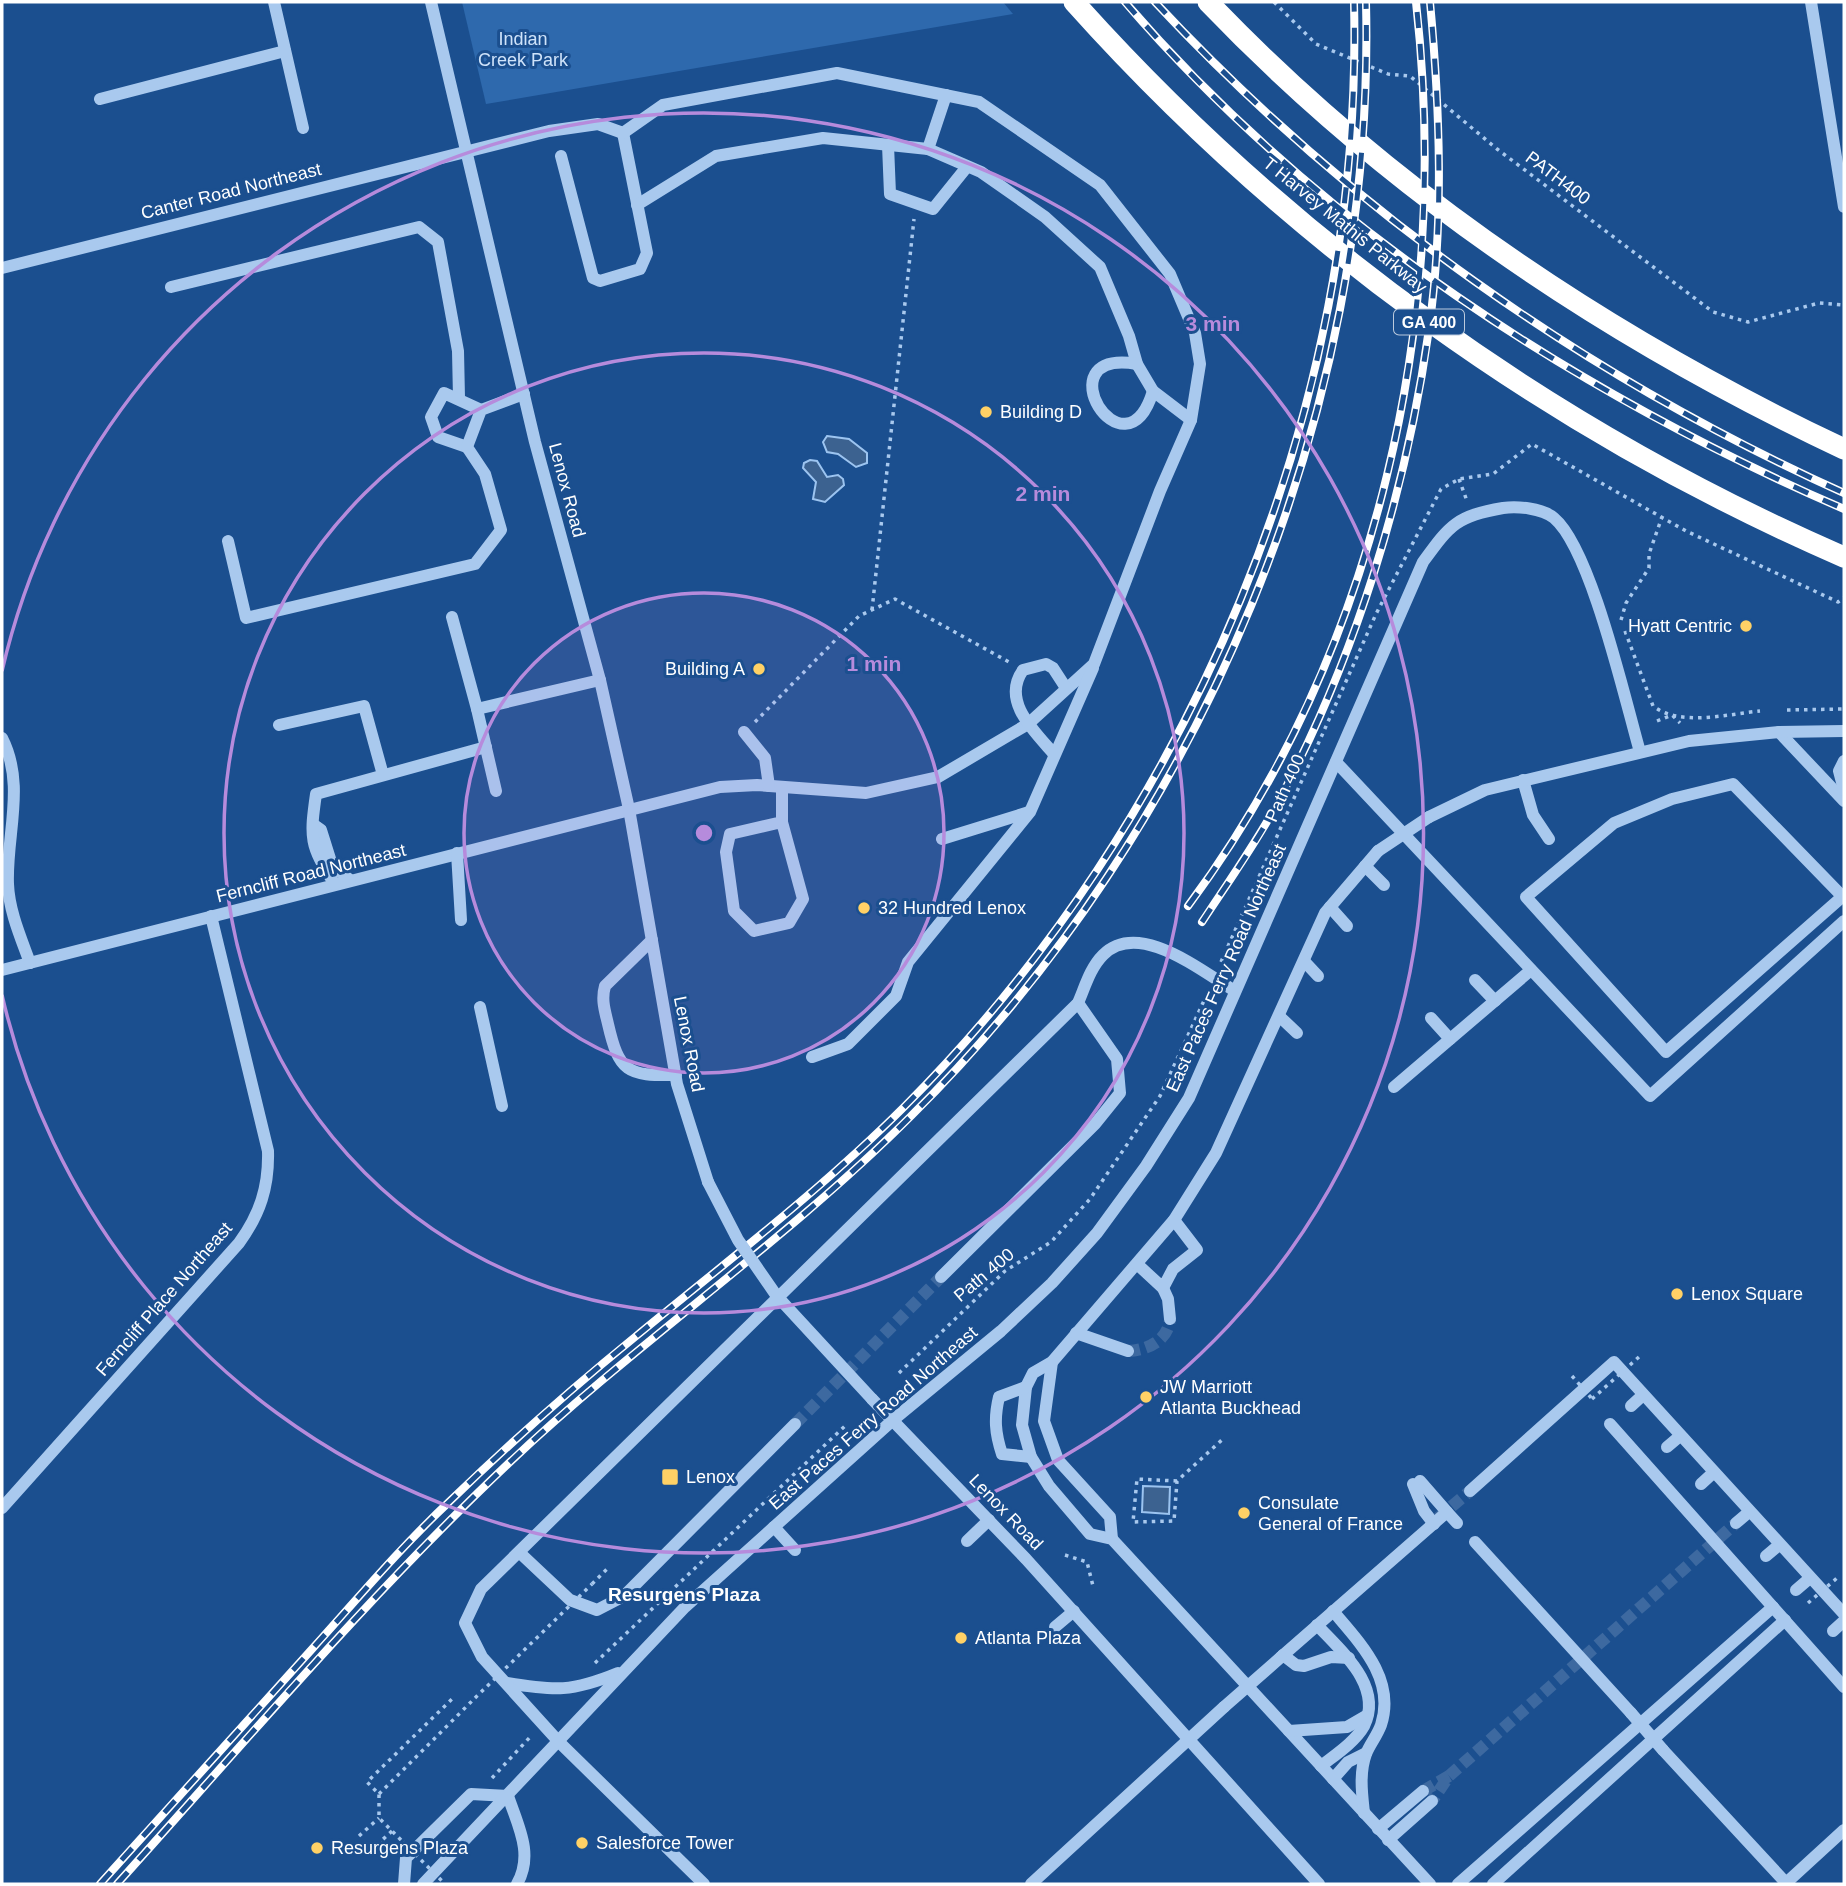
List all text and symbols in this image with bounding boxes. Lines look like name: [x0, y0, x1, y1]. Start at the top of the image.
park label: Indian Creek Park: [478, 29, 569, 70]
street label: PATH400: [1522, 147, 1594, 209]
street label: T Harvey Mathis Parkway: [1259, 153, 1431, 297]
street label: Canter Road Northeast: [139, 159, 323, 223]
road number: GA 400: [1394, 310, 1464, 334]
text: 3 min: [1186, 312, 1240, 335]
place label: Building D: [1000, 402, 1082, 422]
marker: Building D: [978, 404, 994, 420]
street label: Lenox Road: [545, 441, 589, 539]
text: 2 min: [1016, 482, 1070, 505]
place label: Hyatt Centric: [1628, 616, 1732, 636]
marker: Hyatt Centric: [1738, 618, 1754, 634]
text: 1 min: [847, 652, 901, 675]
place label: Building A: [665, 659, 745, 679]
marker: Building A: [751, 661, 767, 677]
street label: Path 400: [1261, 751, 1309, 825]
centre of rings: [692, 821, 716, 845]
street label: Ferncliff Road Northeast: [214, 840, 408, 906]
street label: East Paces Ferry Road Northeast: [1162, 841, 1290, 1095]
place label: 32 Hundred Lenox: [878, 898, 1026, 918]
marker: 32 Hundred Lenox: [856, 900, 872, 916]
street label: Lenox Road: [670, 994, 708, 1094]
street label: Ferncliff Place Northeast: [92, 1218, 236, 1380]
street label: Path 400: [950, 1244, 1018, 1306]
place label: Lenox Square: [1691, 1284, 1803, 1304]
marker: Lenox Square: [1669, 1286, 1685, 1302]
street label: East Paces Ferry Road Northeast: [765, 1322, 981, 1514]
place label: JW Marriott Atlanta Buckhead: [1160, 1377, 1301, 1418]
marker: JW Marriott Atlanta Buckhead: [1138, 1389, 1154, 1405]
marker: Lenox: [660, 1467, 680, 1487]
place label: Lenox: [686, 1467, 735, 1487]
street label: Lenox Road: [965, 1470, 1047, 1554]
place label: Consulate General of France: [1258, 1493, 1403, 1534]
marker: Consulate General of France: [1236, 1505, 1252, 1521]
district label: Resurgens Plaza: [608, 1584, 760, 1605]
place label: Atlanta Plaza: [975, 1628, 1082, 1648]
marker: Atlanta Plaza: [953, 1630, 969, 1646]
place label: Salesforce Tower: [596, 1833, 734, 1853]
marker: Salesforce Tower: [574, 1835, 590, 1851]
place label: Resurgens Plaza: [331, 1838, 469, 1858]
marker: Resurgens Plaza: [309, 1840, 325, 1856]

